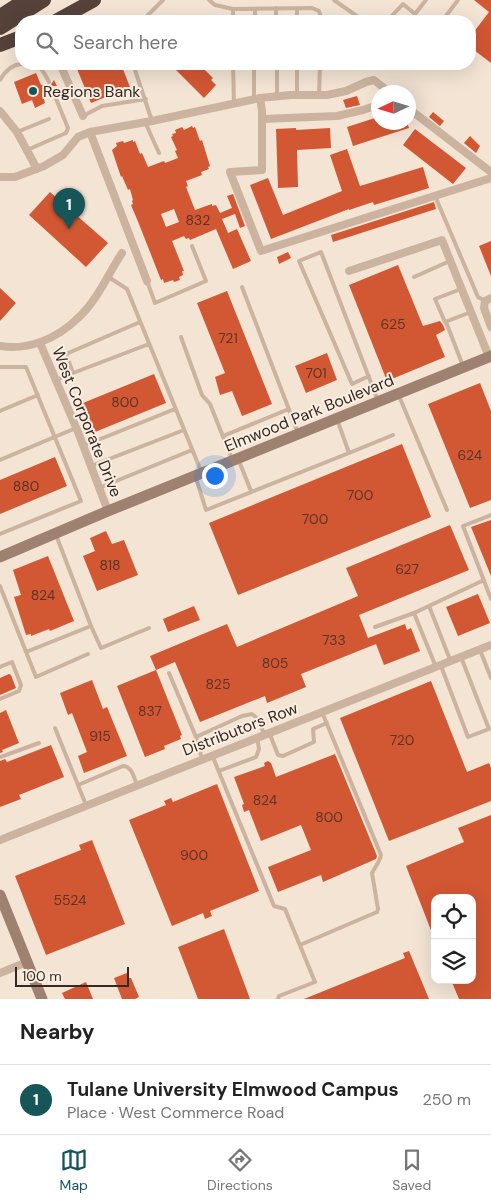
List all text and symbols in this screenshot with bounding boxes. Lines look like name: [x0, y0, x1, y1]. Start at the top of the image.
search box: [15, 15, 476, 70]
icon: search: [33, 29, 61, 57]
text: Search here: [73, 30, 178, 55]
place label: Regions Bank: [43, 81, 140, 102]
marker: Regions Bank: [27, 85, 39, 97]
north arrow: [371, 85, 416, 130]
pin: 1: [53, 188, 85, 229]
house number: 832: [186, 211, 210, 229]
house number: 625: [380, 315, 406, 333]
house number: 721: [218, 329, 238, 347]
street label: West Corporate Drive: [47, 344, 127, 500]
house number: 701: [305, 364, 327, 382]
street label: Elmwood Park Boulevard: [221, 369, 397, 457]
house number: 800: [111, 393, 139, 411]
house number: 624: [458, 446, 483, 464]
your location: [202, 463, 228, 489]
house number: 880: [13, 477, 39, 495]
house number: 700: [347, 486, 373, 504]
house number: 700: [302, 510, 328, 528]
house number: 818: [99, 556, 121, 574]
house number: 627: [395, 560, 419, 578]
house number: 824: [31, 586, 56, 604]
house number: 733: [322, 631, 346, 649]
house number: 805: [262, 654, 288, 672]
house number: 825: [206, 675, 230, 693]
street label: Distributors Row: [179, 697, 301, 761]
house number: 837: [138, 702, 162, 720]
house number: 915: [89, 727, 111, 745]
house number: 720: [390, 731, 414, 749]
house number: 824: [253, 791, 278, 809]
house number: 800: [315, 808, 343, 826]
house number: 900: [180, 846, 208, 864]
house number: 5524: [53, 891, 87, 909]
map controls: [431, 894, 476, 984]
button: locate: [431, 894, 476, 939]
button: layers: [431, 939, 476, 984]
scale bar: [15, 964, 129, 987]
text: 100 m: [22, 967, 62, 985]
text: Nearby: [20, 1018, 94, 1046]
text: Tulane University Elmwood Campus: [67, 1077, 399, 1102]
text: 1: [33, 1089, 39, 1110]
text: 250 m: [423, 1089, 471, 1110]
text: Place · West Commerce Road: [67, 1102, 284, 1123]
tab: Map: [60, 1146, 88, 1194]
tab: Directions: [207, 1146, 273, 1194]
tab: Saved: [392, 1146, 431, 1194]

